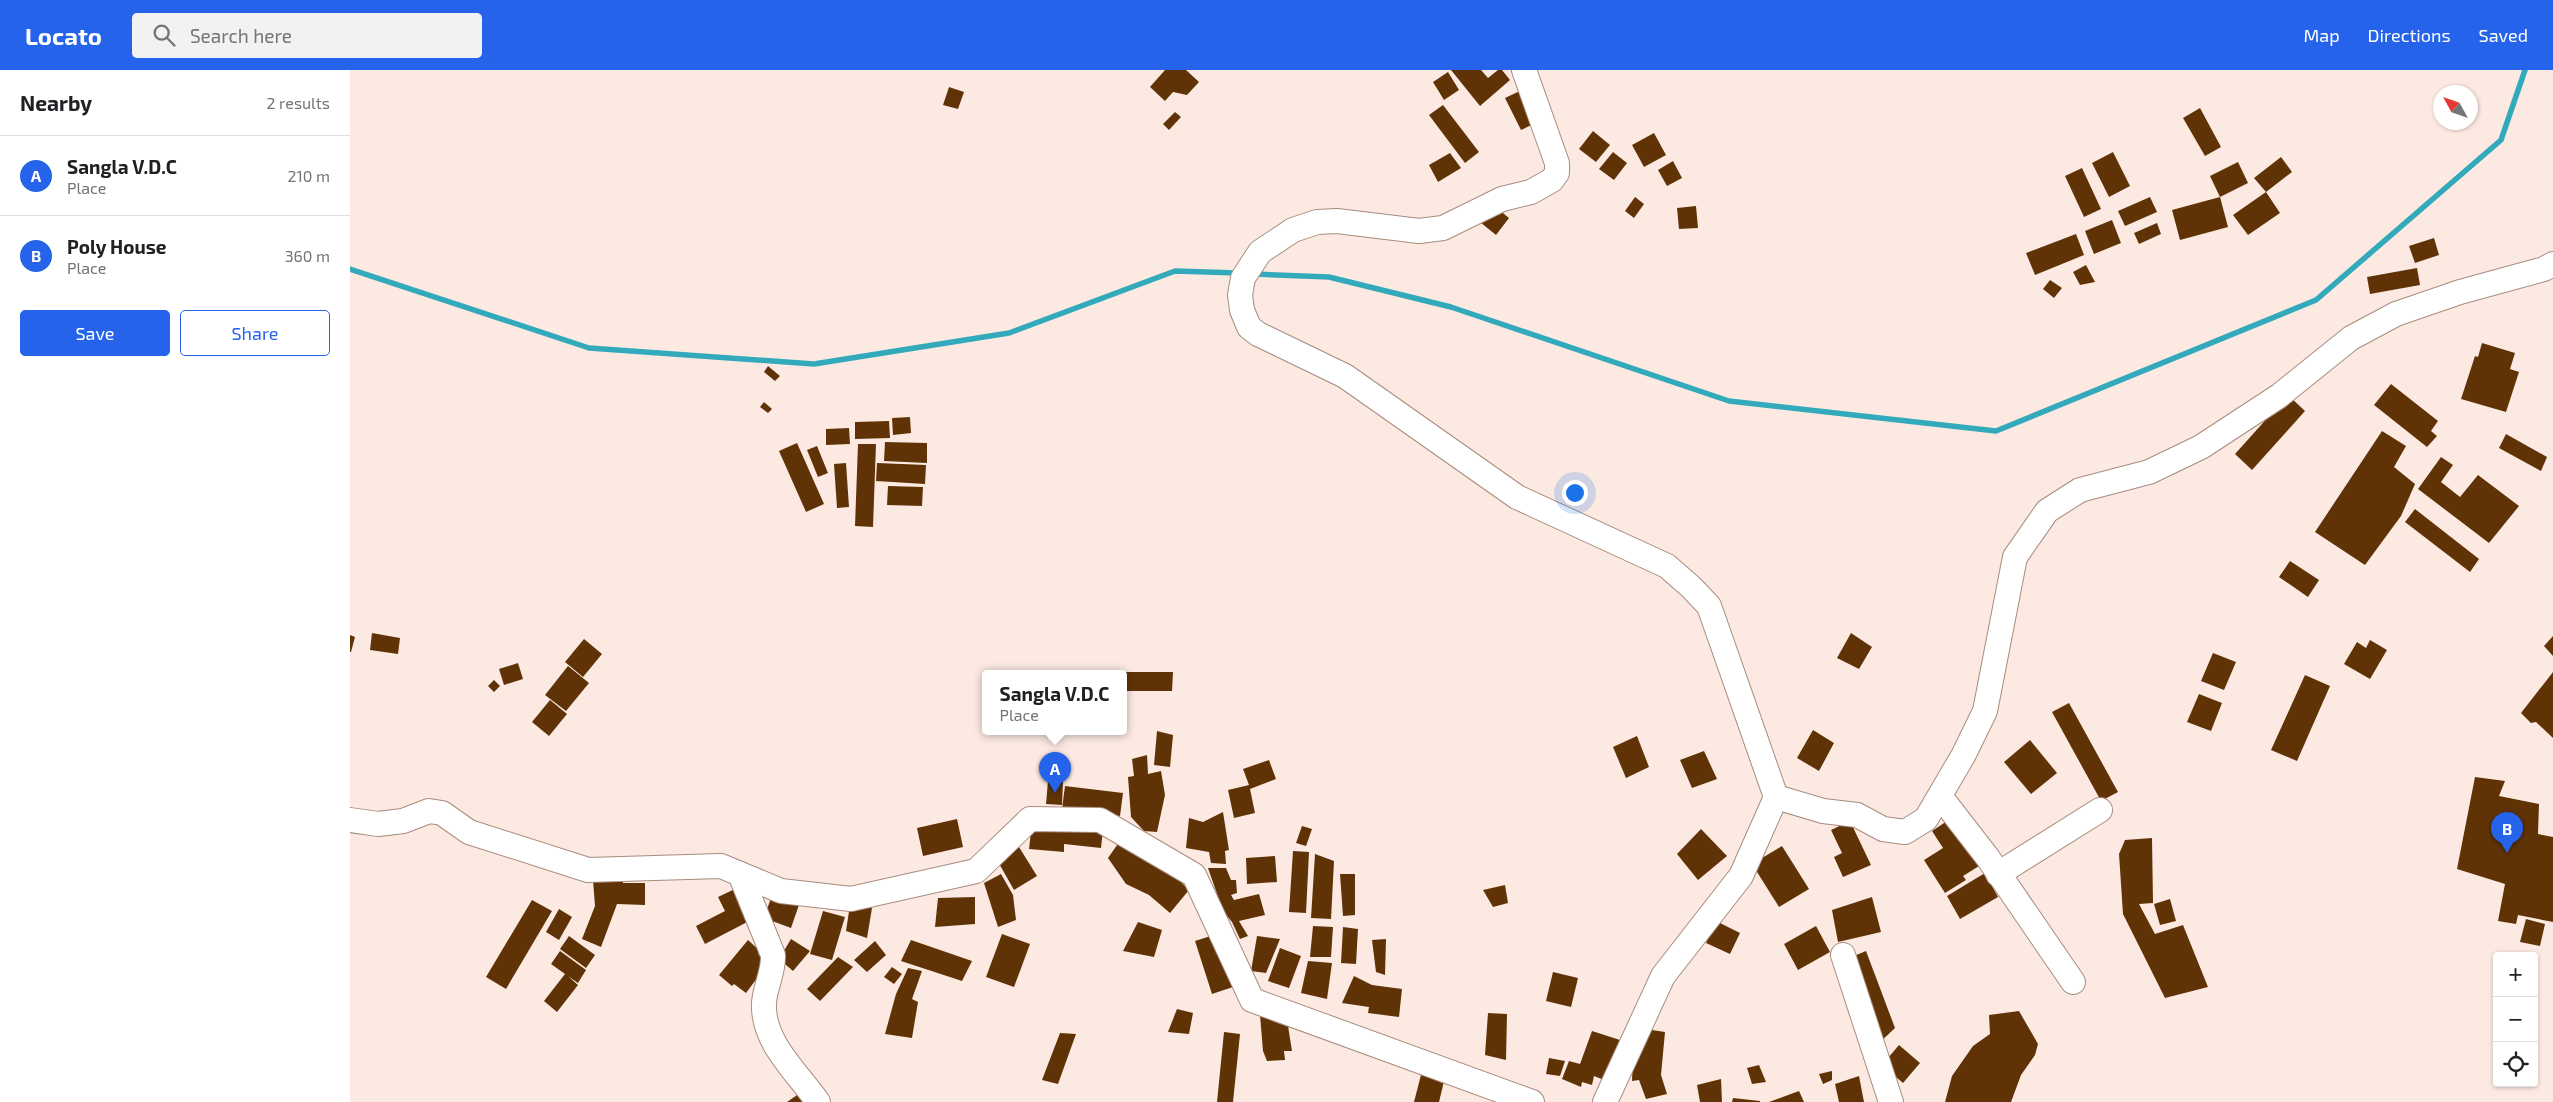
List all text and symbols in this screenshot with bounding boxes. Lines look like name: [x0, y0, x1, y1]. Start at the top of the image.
search box: [132, 13, 482, 58]
text: Locato: [25, 21, 102, 50]
icon: search: [150, 21, 178, 49]
text: Search here: [190, 24, 292, 47]
text: Map: [2303, 24, 2340, 46]
text: Directions: [2368, 24, 2451, 46]
text: Saved: [2479, 24, 2528, 46]
north arrow: [2433, 85, 2478, 130]
text: Nearby: [20, 90, 92, 115]
text: 2 results: [267, 93, 330, 112]
text: Sangla V.D.C: [67, 155, 177, 178]
text: A: [31, 166, 41, 185]
text: 210 m: [287, 166, 330, 185]
text: Place: [67, 178, 106, 197]
text: Poly House: [67, 235, 167, 258]
text: B: [31, 246, 41, 265]
text: 360 m: [285, 246, 330, 265]
text: Place: [67, 258, 106, 277]
button: Save: [20, 310, 170, 356]
button: Share: [180, 310, 330, 356]
your location: [1562, 480, 1588, 506]
popup: [982, 670, 1127, 735]
text: Sangla V.D.C: [1000, 682, 1109, 705]
text: Place: [1000, 705, 1039, 724]
pin: A: [1039, 752, 1071, 793]
pin: B: [2491, 812, 2523, 853]
map controls: [2493, 952, 2538, 1087]
button: +: [2493, 952, 2538, 997]
button: −: [2493, 997, 2538, 1042]
button: locate: [2493, 1042, 2538, 1087]

